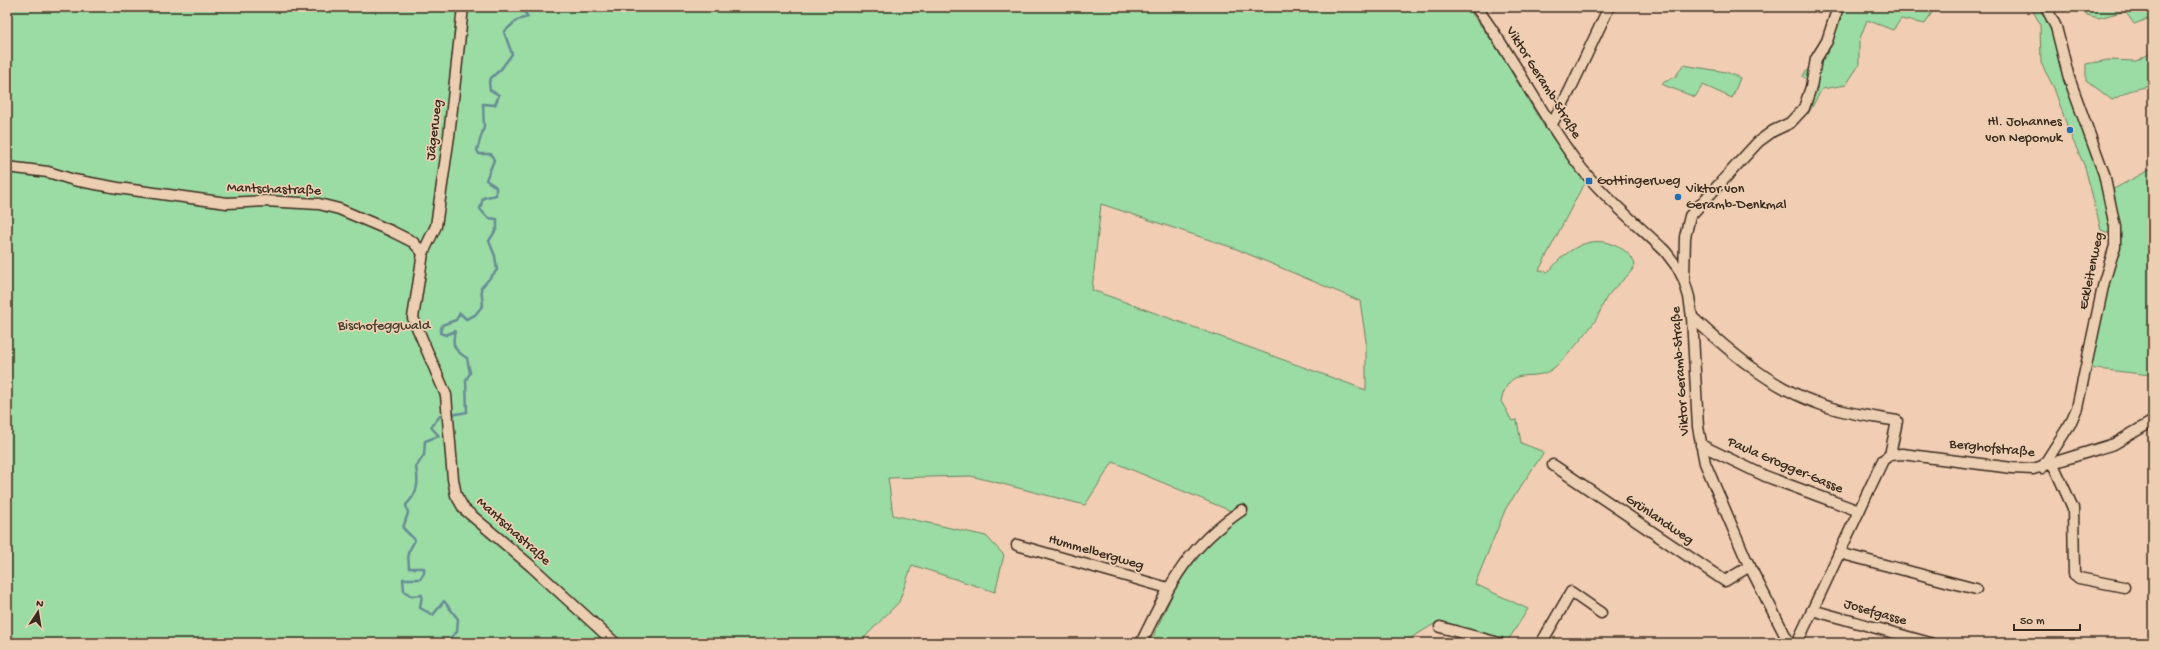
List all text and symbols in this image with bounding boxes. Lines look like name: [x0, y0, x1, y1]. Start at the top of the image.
street label: Viktor Geramb-Straße: [1501, 23, 1585, 143]
street label: Jägerweg: [423, 98, 447, 161]
place label: Hl. Johannes von Nepomuk: [1985, 114, 2064, 147]
marker: Hl. Johannes von Nepomuk: [2065, 125, 2075, 135]
place label: Gottingerweg: [1597, 173, 1680, 190]
marker: Gottingerweg: [1584, 176, 1594, 186]
street label: Mantschastraße: [227, 180, 322, 200]
place label: Viktor von Geramb-Denkmal: [1685, 181, 1787, 214]
marker: Viktor von Geramb-Denkmal: [1673, 192, 1683, 202]
street label: Eckleitenweg: [2076, 231, 2109, 311]
street label: Viktor Geramb-Straße: [1668, 305, 1694, 437]
park label: Bischofeggwald: [337, 318, 432, 335]
street label: Paula Grogger-Gasse: [1724, 434, 1846, 498]
street label: Berghofstraße: [1947, 436, 2036, 462]
street label: Grünlandweg: [1622, 491, 1696, 549]
street label: Mantschastraße: [472, 494, 554, 570]
street label: Hummelbergweg: [1046, 531, 1146, 575]
north arrow: [18, 592, 58, 632]
street label: Josefgasse: [1842, 596, 1909, 630]
text: N: [35, 598, 44, 611]
scale bar: [2014, 606, 2080, 632]
text: 50 m: [2020, 615, 2045, 629]

